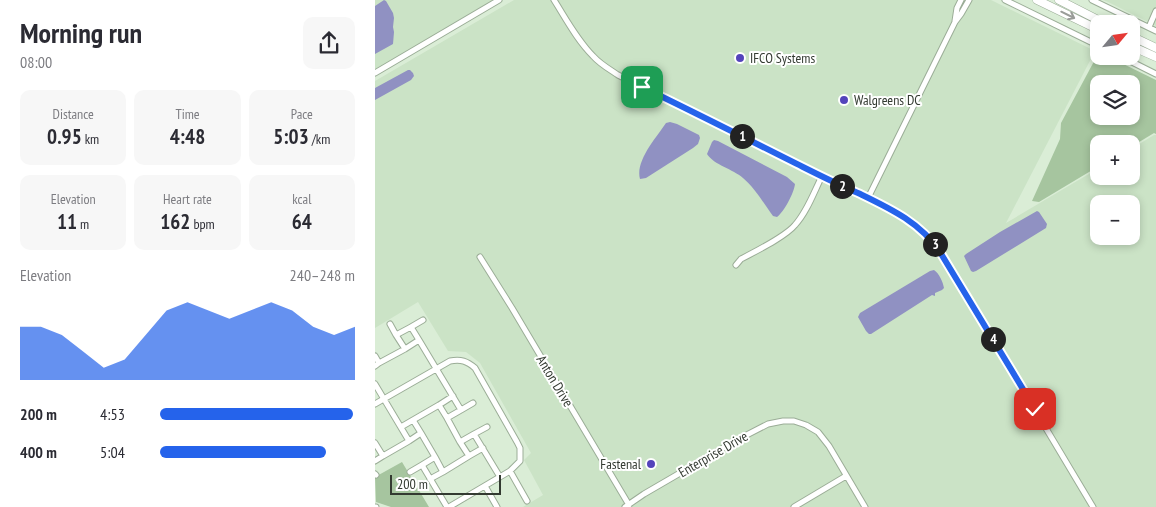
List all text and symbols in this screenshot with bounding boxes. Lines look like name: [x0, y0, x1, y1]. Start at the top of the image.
one-way arrow: [1060, 11, 1075, 20]
text: Morning run: [20, 14, 142, 51]
north arrow: [1090, 15, 1140, 65]
map controls: [1090, 15, 1140, 245]
button: share: [303, 17, 355, 69]
place label: IFCO Systems: [750, 49, 815, 67]
text: 08:00: [20, 52, 52, 72]
marker: IFCO Systems: [734, 52, 746, 64]
pin: [621, 66, 663, 108]
icon: arrive: [628, 73, 656, 101]
button: layers: [1090, 75, 1140, 125]
place label: Walgreens DC: [854, 91, 921, 109]
marker: Walgreens DC: [838, 94, 850, 106]
text: Distance: [53, 105, 94, 123]
text: Time: [175, 105, 200, 123]
text: Pace: [291, 105, 313, 123]
text: 0.95: [47, 123, 82, 150]
text: 4:48: [170, 123, 205, 150]
text: 5:03: [273, 123, 309, 150]
pin: 1: [729, 124, 755, 148]
text: 1: [739, 127, 746, 145]
text: km: [82, 130, 99, 148]
text: /km: [309, 130, 330, 148]
button: +: [1090, 135, 1140, 185]
pin: 2: [829, 174, 855, 198]
text: 2: [839, 177, 846, 195]
text: Elevation: [51, 190, 96, 208]
text: Heart rate: [163, 190, 212, 208]
text: kcal: [292, 190, 311, 208]
button: −: [1090, 195, 1140, 245]
text: 11: [57, 208, 77, 235]
text: 162: [160, 208, 190, 235]
text: 64: [292, 208, 312, 235]
text: m: [77, 215, 89, 233]
text: bpm: [190, 215, 215, 233]
pin: 3: [923, 232, 947, 256]
text: 3: [932, 235, 939, 253]
text: Elevation: [20, 265, 71, 285]
text: 240–248 m: [290, 265, 355, 285]
pin: 4: [981, 326, 1005, 352]
text: 4: [990, 330, 997, 348]
street label: Anton Drive: [533, 352, 578, 410]
pin: [1014, 388, 1056, 430]
icon: check: [1021, 395, 1049, 423]
text: 200 m: [20, 404, 57, 424]
text: 4:53: [100, 404, 125, 424]
street label: Enterprise Drive: [675, 427, 751, 481]
text: 400 m: [20, 442, 57, 462]
text: 5:04: [100, 442, 125, 462]
place label: Fastenal: [600, 455, 642, 473]
marker: Fastenal: [645, 458, 657, 470]
scale bar: [390, 472, 501, 495]
text: 200 m: [397, 475, 428, 493]

